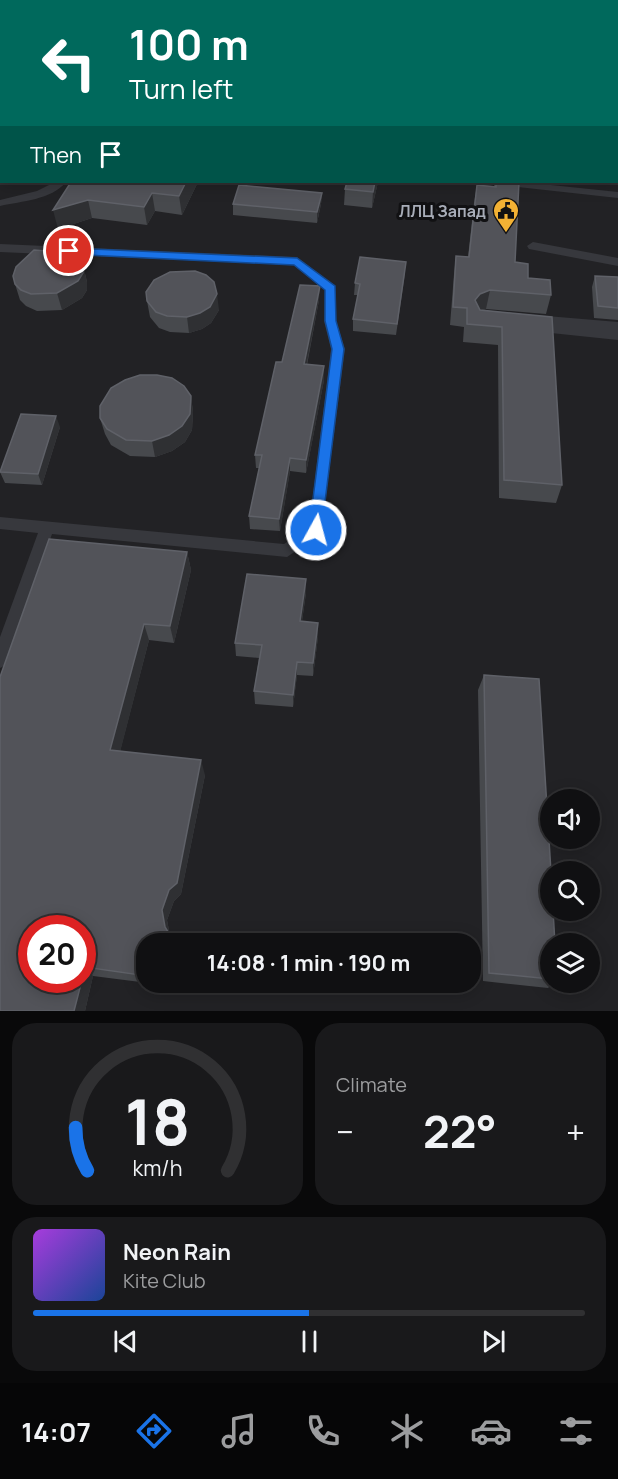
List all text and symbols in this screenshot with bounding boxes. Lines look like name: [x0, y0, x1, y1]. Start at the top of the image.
text: 100 m: [129, 15, 249, 73]
icon: left: [30, 24, 108, 102]
text: Turn left: [129, 70, 233, 107]
icon: arrive: [94, 138, 127, 171]
text: Then: [30, 140, 82, 170]
public building icon: ЛЛЦ Запад: [491, 196, 521, 234]
place label: ЛЛЦ Запад: [399, 200, 486, 222]
pin: [43, 225, 94, 276]
icon: arrive: [52, 234, 85, 267]
position arrow: [284, 498, 348, 562]
map controls: [540, 789, 600, 993]
button: sound: [540, 789, 600, 849]
button: search: [540, 861, 600, 921]
speed limit sign: 20: [18, 915, 96, 993]
button: layers: [540, 933, 600, 993]
text: 14:08 · 1 min · 190 m: [207, 948, 410, 978]
text: Climate: [336, 1071, 407, 1098]
text: 18: [125, 1078, 190, 1164]
text: 22°: [423, 1100, 497, 1162]
text: −: [336, 1109, 354, 1154]
text: +: [566, 1109, 585, 1154]
text: km/h: [133, 1153, 182, 1182]
text: Neon Rain: [123, 1237, 231, 1267]
text: Kite Club: [123, 1267, 206, 1294]
icon: previous: [109, 1325, 142, 1358]
icon: pause: [293, 1325, 326, 1358]
icon: next: [477, 1325, 510, 1358]
icon: directions: [133, 1410, 175, 1452]
icon: music: [218, 1410, 260, 1452]
icon: phone: [302, 1410, 344, 1452]
icon: climate: [386, 1410, 428, 1452]
icon: car: [470, 1410, 512, 1452]
icon: filters: [555, 1410, 597, 1452]
text: 14:07: [21, 1413, 91, 1450]

